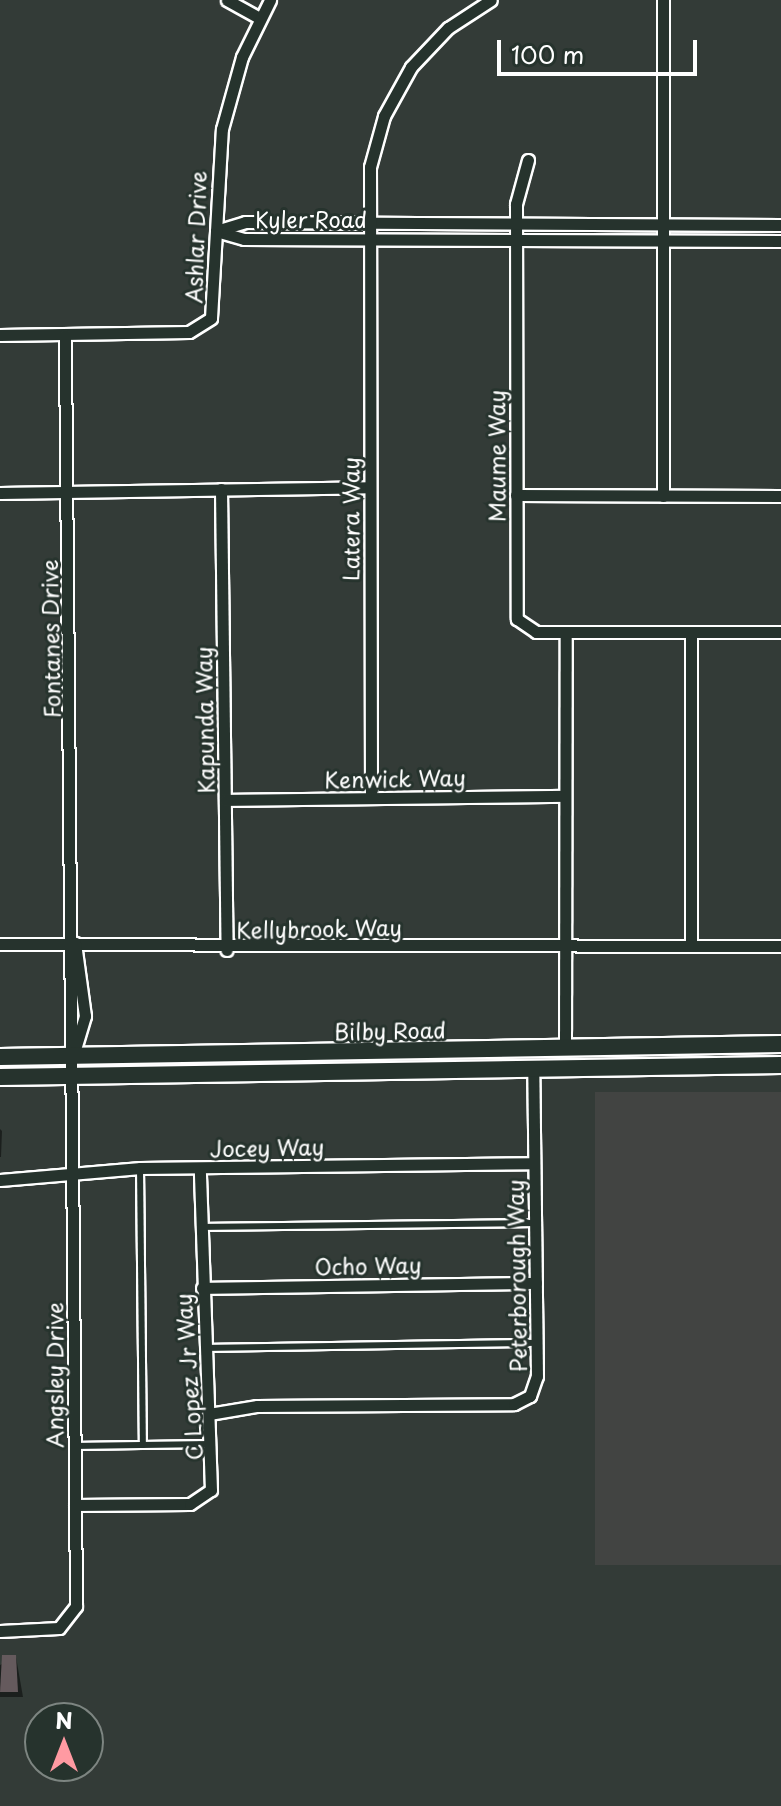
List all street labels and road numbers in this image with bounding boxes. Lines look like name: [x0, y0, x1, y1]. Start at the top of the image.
street label: Ashlar Drive: [179, 170, 211, 304]
street label: Kyler Road: [254, 206, 368, 232]
street label: Maume Way: [483, 390, 509, 522]
street label: Latera Way: [337, 458, 363, 580]
street label: Fontanes Drive: [35, 559, 65, 719]
street label: Kapunda Way: [190, 647, 218, 793]
street label: Kenwick Way: [323, 764, 467, 792]
street label: Kellybrook Way: [236, 913, 402, 943]
street label: Bilby Road: [333, 1016, 447, 1044]
street label: Jocey Way: [209, 1133, 325, 1161]
street label: Peterborough Way: [501, 1179, 531, 1373]
street label: Ocho Way: [314, 1251, 422, 1279]
street label: C Lopez Jr Way: [169, 1292, 207, 1462]
street label: Angsley Drive: [41, 1301, 67, 1449]

